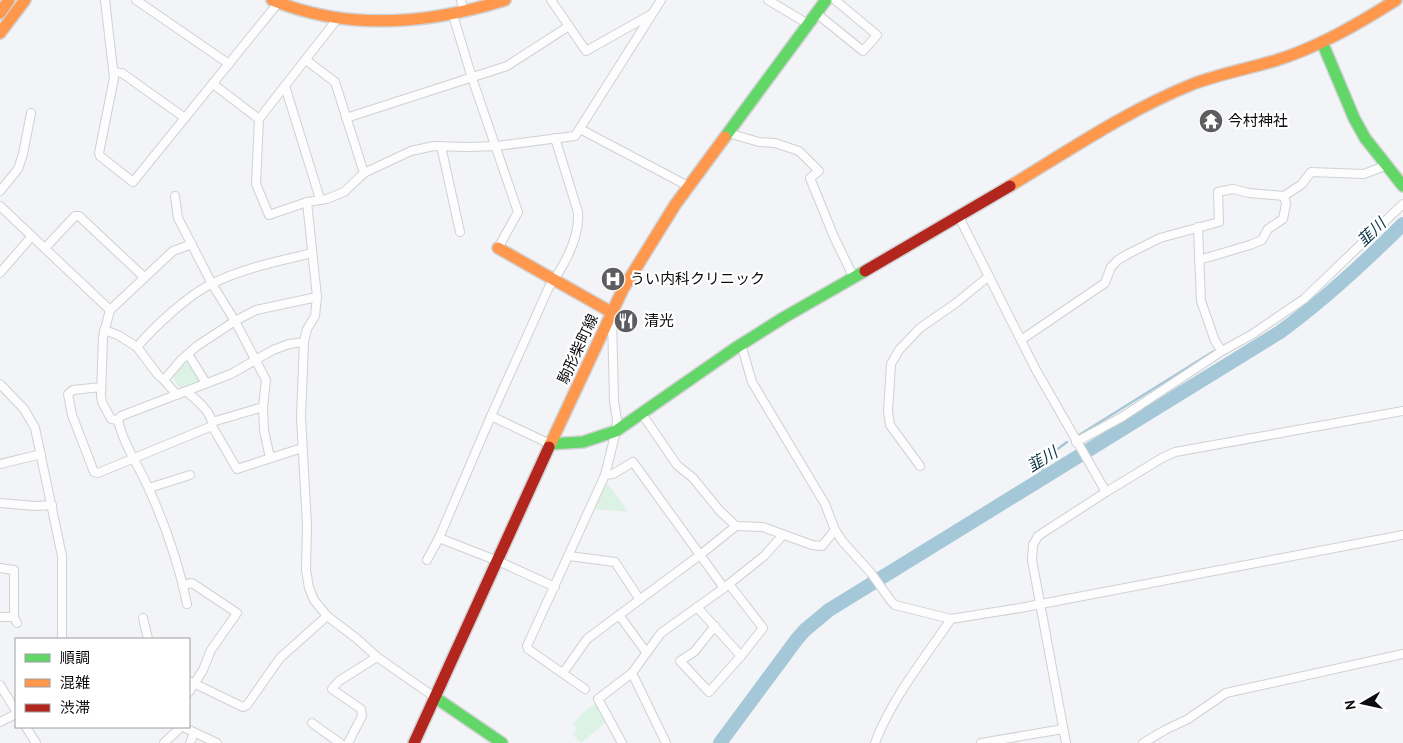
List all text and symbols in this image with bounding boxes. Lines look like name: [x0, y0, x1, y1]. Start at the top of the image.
temple icon: 今村神社: [1198, 108, 1224, 134]
place label: 今村神社: [1228, 111, 1288, 130]
water label: 韮川: [1353, 212, 1391, 250]
hospital icon: うい内科クリニック: [600, 266, 626, 292]
place label: うい内科クリニック: [630, 269, 765, 288]
restaurant icon: 清光: [613, 308, 639, 334]
street label: 駒形柴町線: [553, 311, 602, 387]
place label: 清光: [644, 311, 674, 330]
water label: 韮川: [1023, 441, 1063, 476]
legend: [15, 638, 190, 728]
text: 順調: [60, 648, 90, 667]
text: 混雑: [60, 673, 90, 692]
north arrow: [1338, 678, 1388, 728]
text: 渋滞: [60, 698, 90, 717]
text: N: [1341, 699, 1360, 711]

